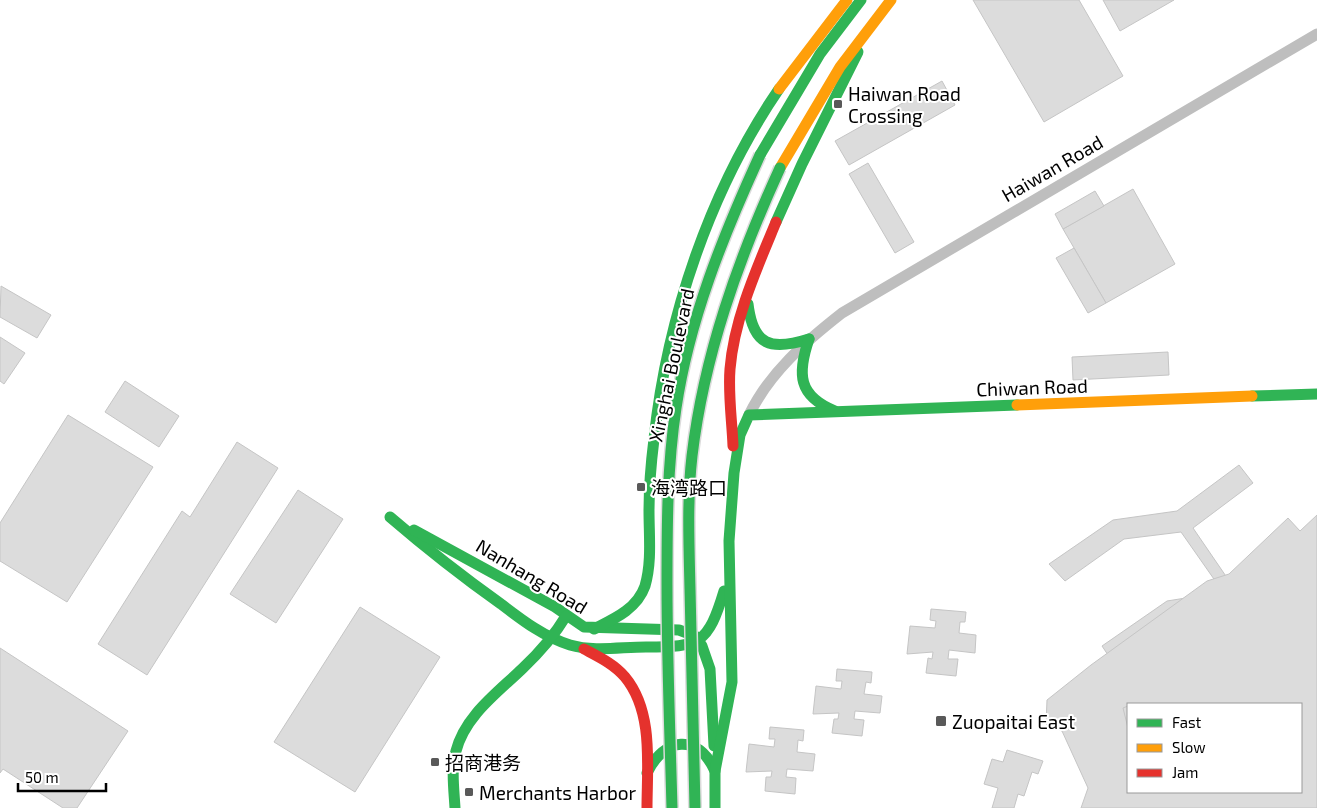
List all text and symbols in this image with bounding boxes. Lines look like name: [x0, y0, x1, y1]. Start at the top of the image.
place label: Haiwan Road Crossing: [848, 82, 961, 127]
marker: Haiwan Road Crossing: [832, 98, 844, 110]
street label: Haiwan Road: [997, 130, 1107, 206]
street label: Xinghai Boulevard: [644, 286, 698, 444]
street label: Chiwan Road: [976, 374, 1088, 400]
place label: 海湾路口: [651, 476, 727, 499]
marker: 海湾路口: [635, 481, 647, 493]
street label: Nanhang Road: [472, 534, 592, 618]
legend: [1127, 703, 1302, 793]
place label: Zuopaitai East: [952, 710, 1075, 733]
text: Fast: [1172, 713, 1202, 731]
marker: Zuopaitai East: [934, 714, 948, 728]
text: Slow: [1172, 738, 1206, 756]
place label: 招商港务: [445, 751, 521, 774]
marker: 招商港务: [429, 756, 441, 768]
scale bar: [18, 760, 105, 792]
text: Jam: [1172, 763, 1198, 781]
text: 50 m: [25, 768, 59, 786]
place label: Merchants Harbor: [479, 781, 637, 804]
marker: Merchants Harbor: [463, 786, 475, 798]

